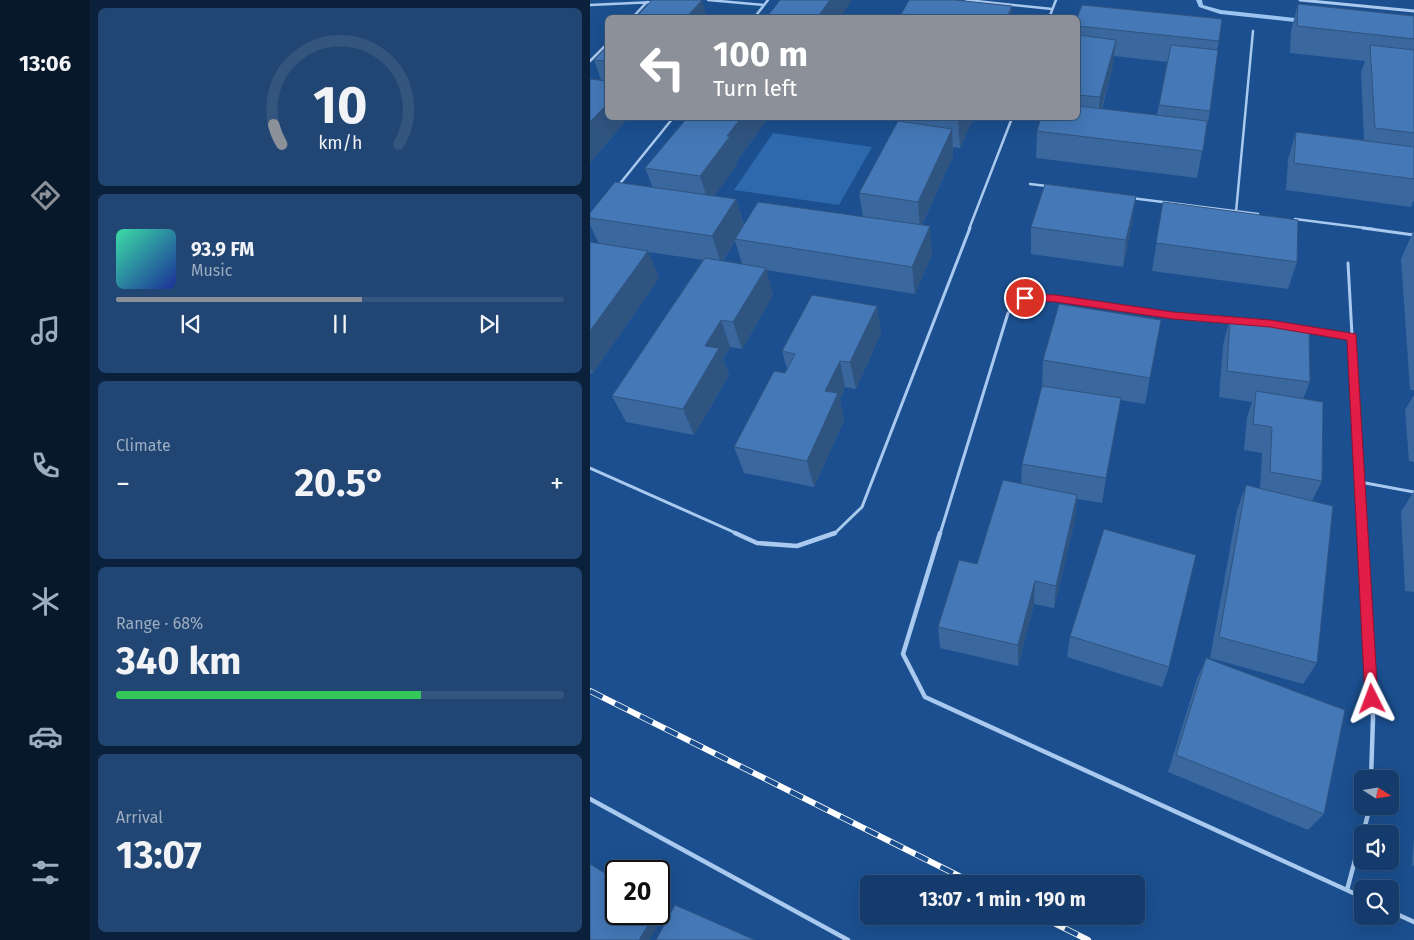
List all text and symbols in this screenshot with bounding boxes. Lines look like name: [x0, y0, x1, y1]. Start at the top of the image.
text: 100 m: [713, 33, 808, 75]
icon: left: [630, 35, 695, 100]
text: 13:06: [19, 50, 71, 77]
text: 10: [313, 74, 367, 137]
text: Turn left: [713, 75, 797, 102]
text: km/h: [318, 132, 362, 154]
icon: directions: [28, 178, 63, 213]
text: 93.9 FM: [191, 238, 254, 261]
text: Music: [191, 261, 232, 280]
pin: [1004, 277, 1046, 319]
icon: arrive: [1011, 284, 1039, 312]
icon: previous: [177, 310, 205, 338]
icon: pause: [326, 310, 354, 338]
icon: next: [475, 310, 503, 338]
icon: music: [28, 313, 63, 348]
text: Climate: [116, 436, 171, 455]
icon: phone: [28, 448, 63, 483]
text: 20.5°: [294, 460, 386, 506]
text: −: [116, 467, 130, 500]
text: +: [550, 467, 564, 500]
icon: climate: [28, 584, 63, 619]
text: Range · 68%: [116, 614, 203, 633]
text: 340 km: [116, 638, 241, 684]
position arrow: [1345, 672, 1397, 724]
icon: car: [28, 719, 63, 754]
north arrow: [1354, 770, 1399, 815]
map controls: [1354, 770, 1399, 925]
text: Arrival: [116, 808, 163, 827]
button: sound: [1354, 825, 1399, 870]
text: 13:07: [116, 832, 202, 878]
icon: filters: [28, 855, 63, 890]
speed limit sign: 20: [605, 860, 670, 925]
button: search: [1354, 880, 1399, 925]
text: 13:07 · 1 min · 190 m: [919, 888, 1086, 911]

